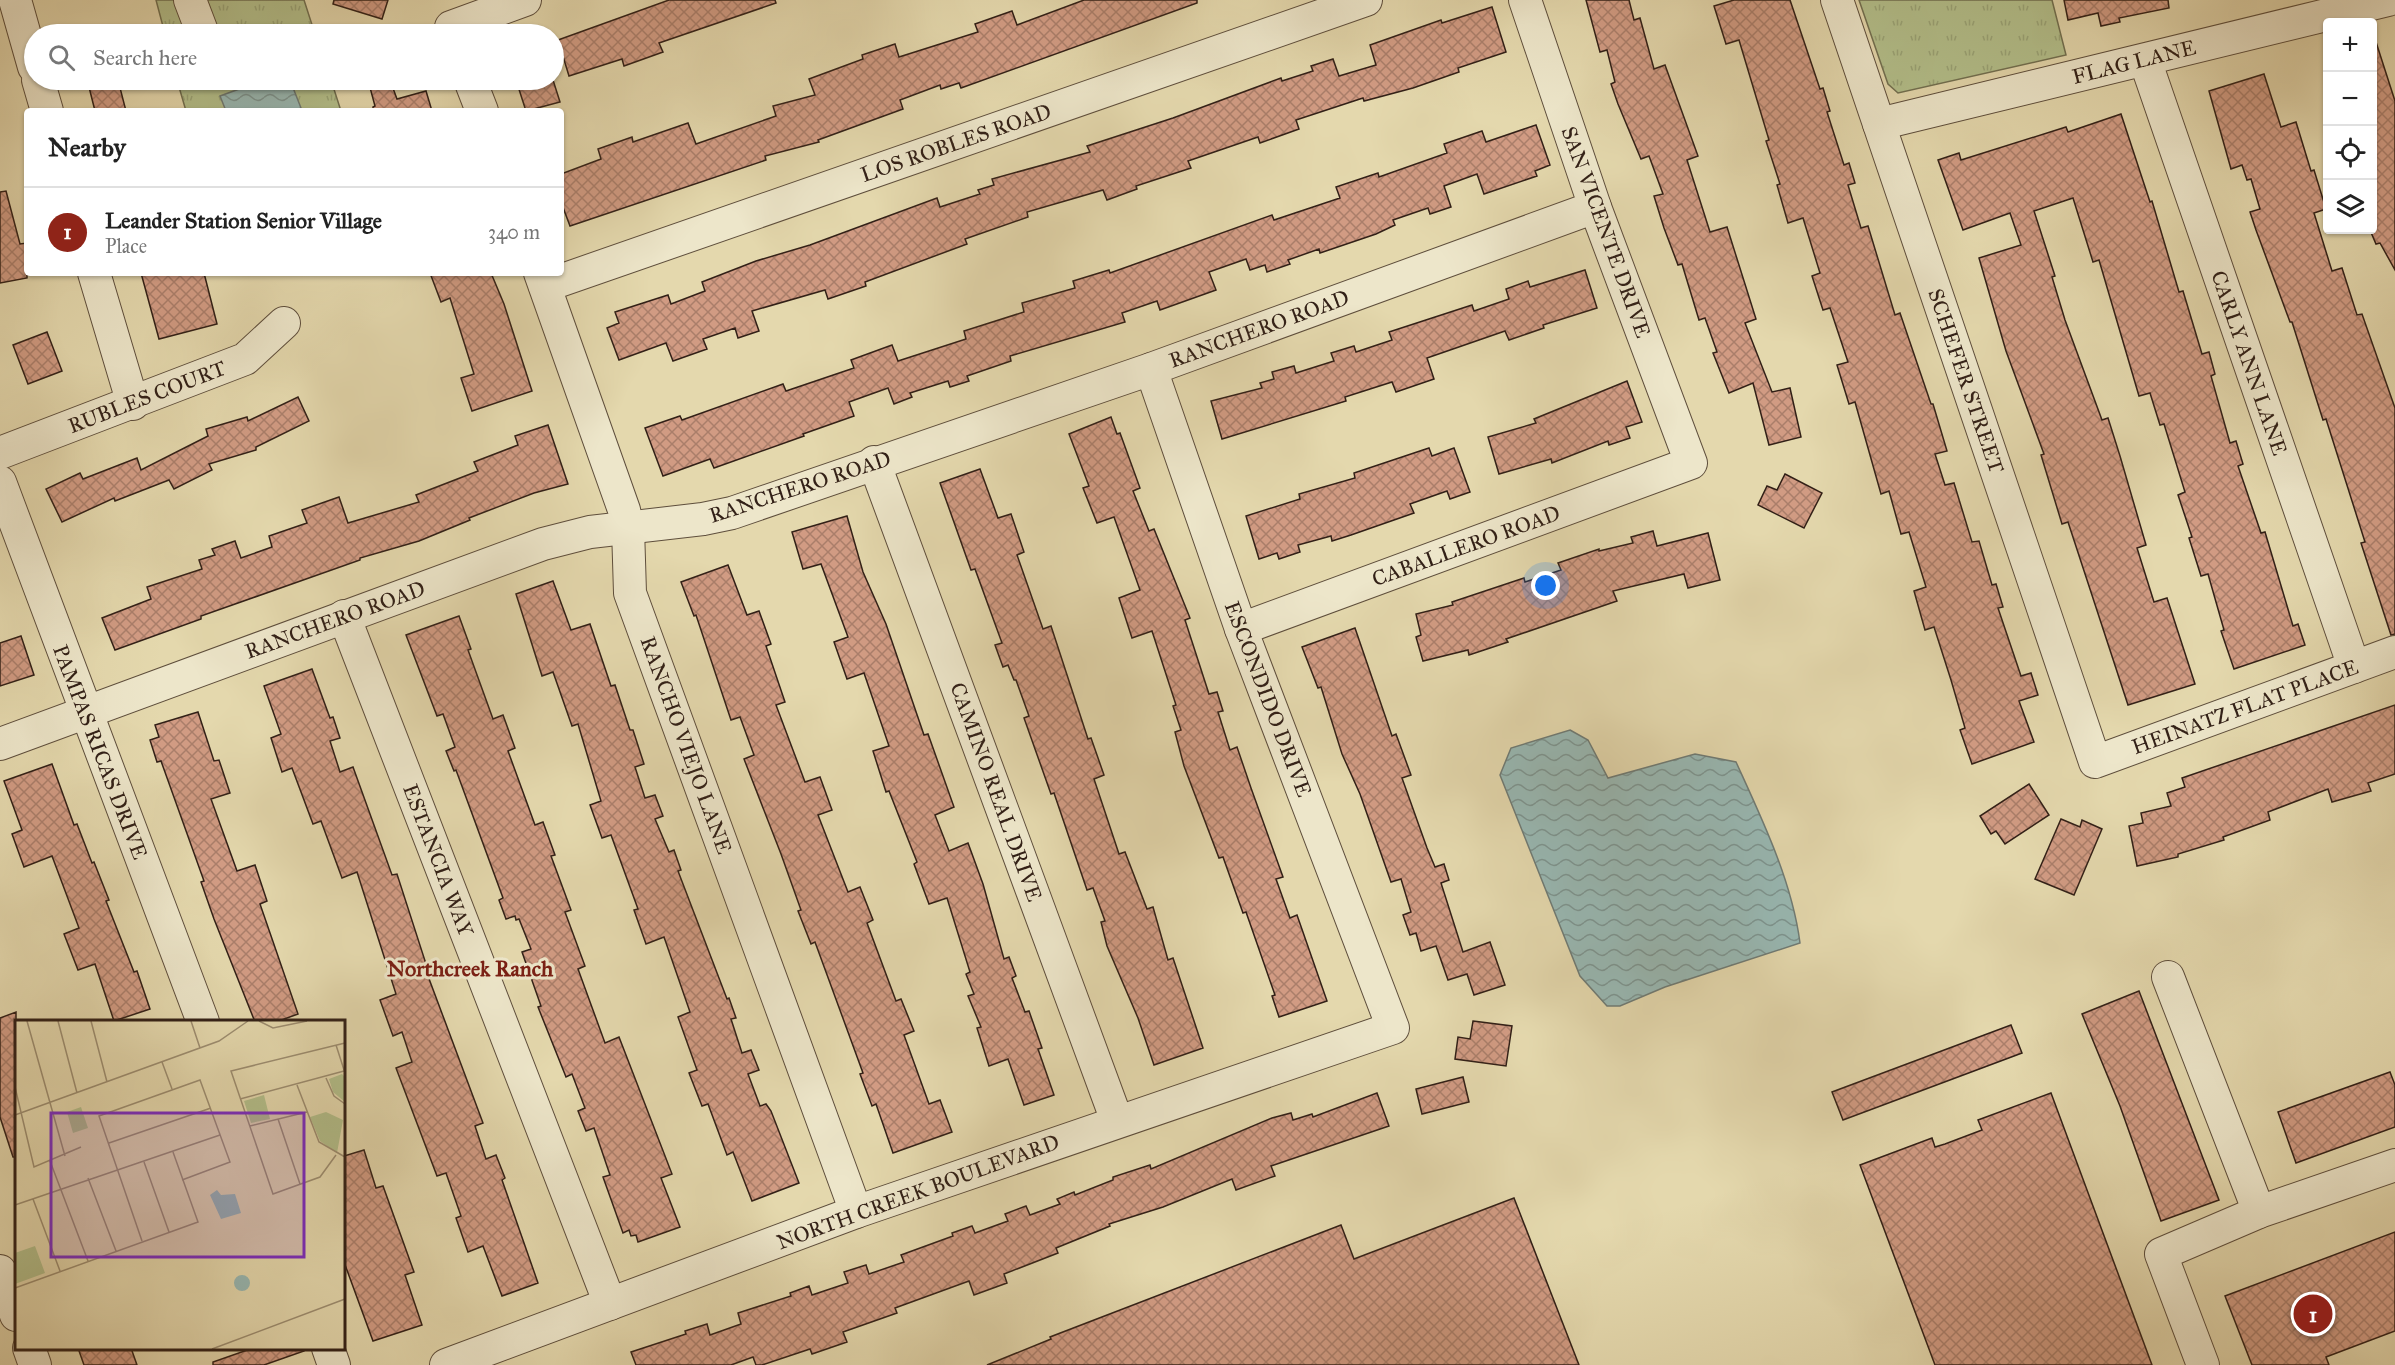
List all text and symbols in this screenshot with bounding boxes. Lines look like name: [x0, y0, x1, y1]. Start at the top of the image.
map controls: [2323, 18, 2377, 234]
button: +: [2323, 18, 2377, 72]
search box: [24, 24, 564, 90]
street label: FLAG LANE: [2070, 34, 2198, 90]
icon: search: [45, 41, 78, 74]
text: Search here: [93, 44, 197, 71]
button: −: [2323, 72, 2377, 126]
street label: LOS ROBLES ROAD: [857, 98, 1055, 188]
street label: SAN VICENTE DRIVE: [1556, 123, 1656, 341]
button: locate: [2323, 126, 2377, 180]
text: Nearby: [48, 131, 126, 163]
button: layers: [2323, 180, 2377, 234]
text: Leander Station Senior Village: [105, 207, 382, 234]
text: 1: [64, 220, 71, 244]
text: 340 m: [488, 220, 540, 244]
text: Place: [105, 234, 147, 258]
street label: CARLY ANN LANE: [2205, 267, 2293, 459]
street label: RANCHERO ROAD: [1165, 284, 1353, 374]
street label: SCHEFER STREET: [1922, 285, 2010, 477]
street label: RUBLES COURT: [64, 355, 230, 439]
street label: RANCHERO ROAD: [706, 445, 894, 529]
street label: CABALLERO ROAD: [1368, 500, 1564, 592]
your location: [1531, 571, 1560, 600]
street label: RANCHERO ROAD: [241, 575, 429, 665]
street label: ESCONDIDO DRIVE: [1219, 598, 1317, 800]
street label: RANCHO VIEJO LANE: [635, 633, 737, 857]
street label: PAMPAS RICAS DRIVE: [47, 641, 153, 863]
street label: HEINATZ FLAT PLACE: [2128, 654, 2362, 760]
street label: CAMINO REAL DRIVE: [944, 679, 1048, 905]
street label: ESTANCIA WAY: [397, 780, 479, 940]
district label: Northcreek Ranch: [387, 955, 554, 982]
inset map: [15, 1020, 345, 1350]
street label: NORTH CREEK BOULEVARD: [773, 1129, 1063, 1255]
pin: 1: [2294, 1292, 2332, 1336]

